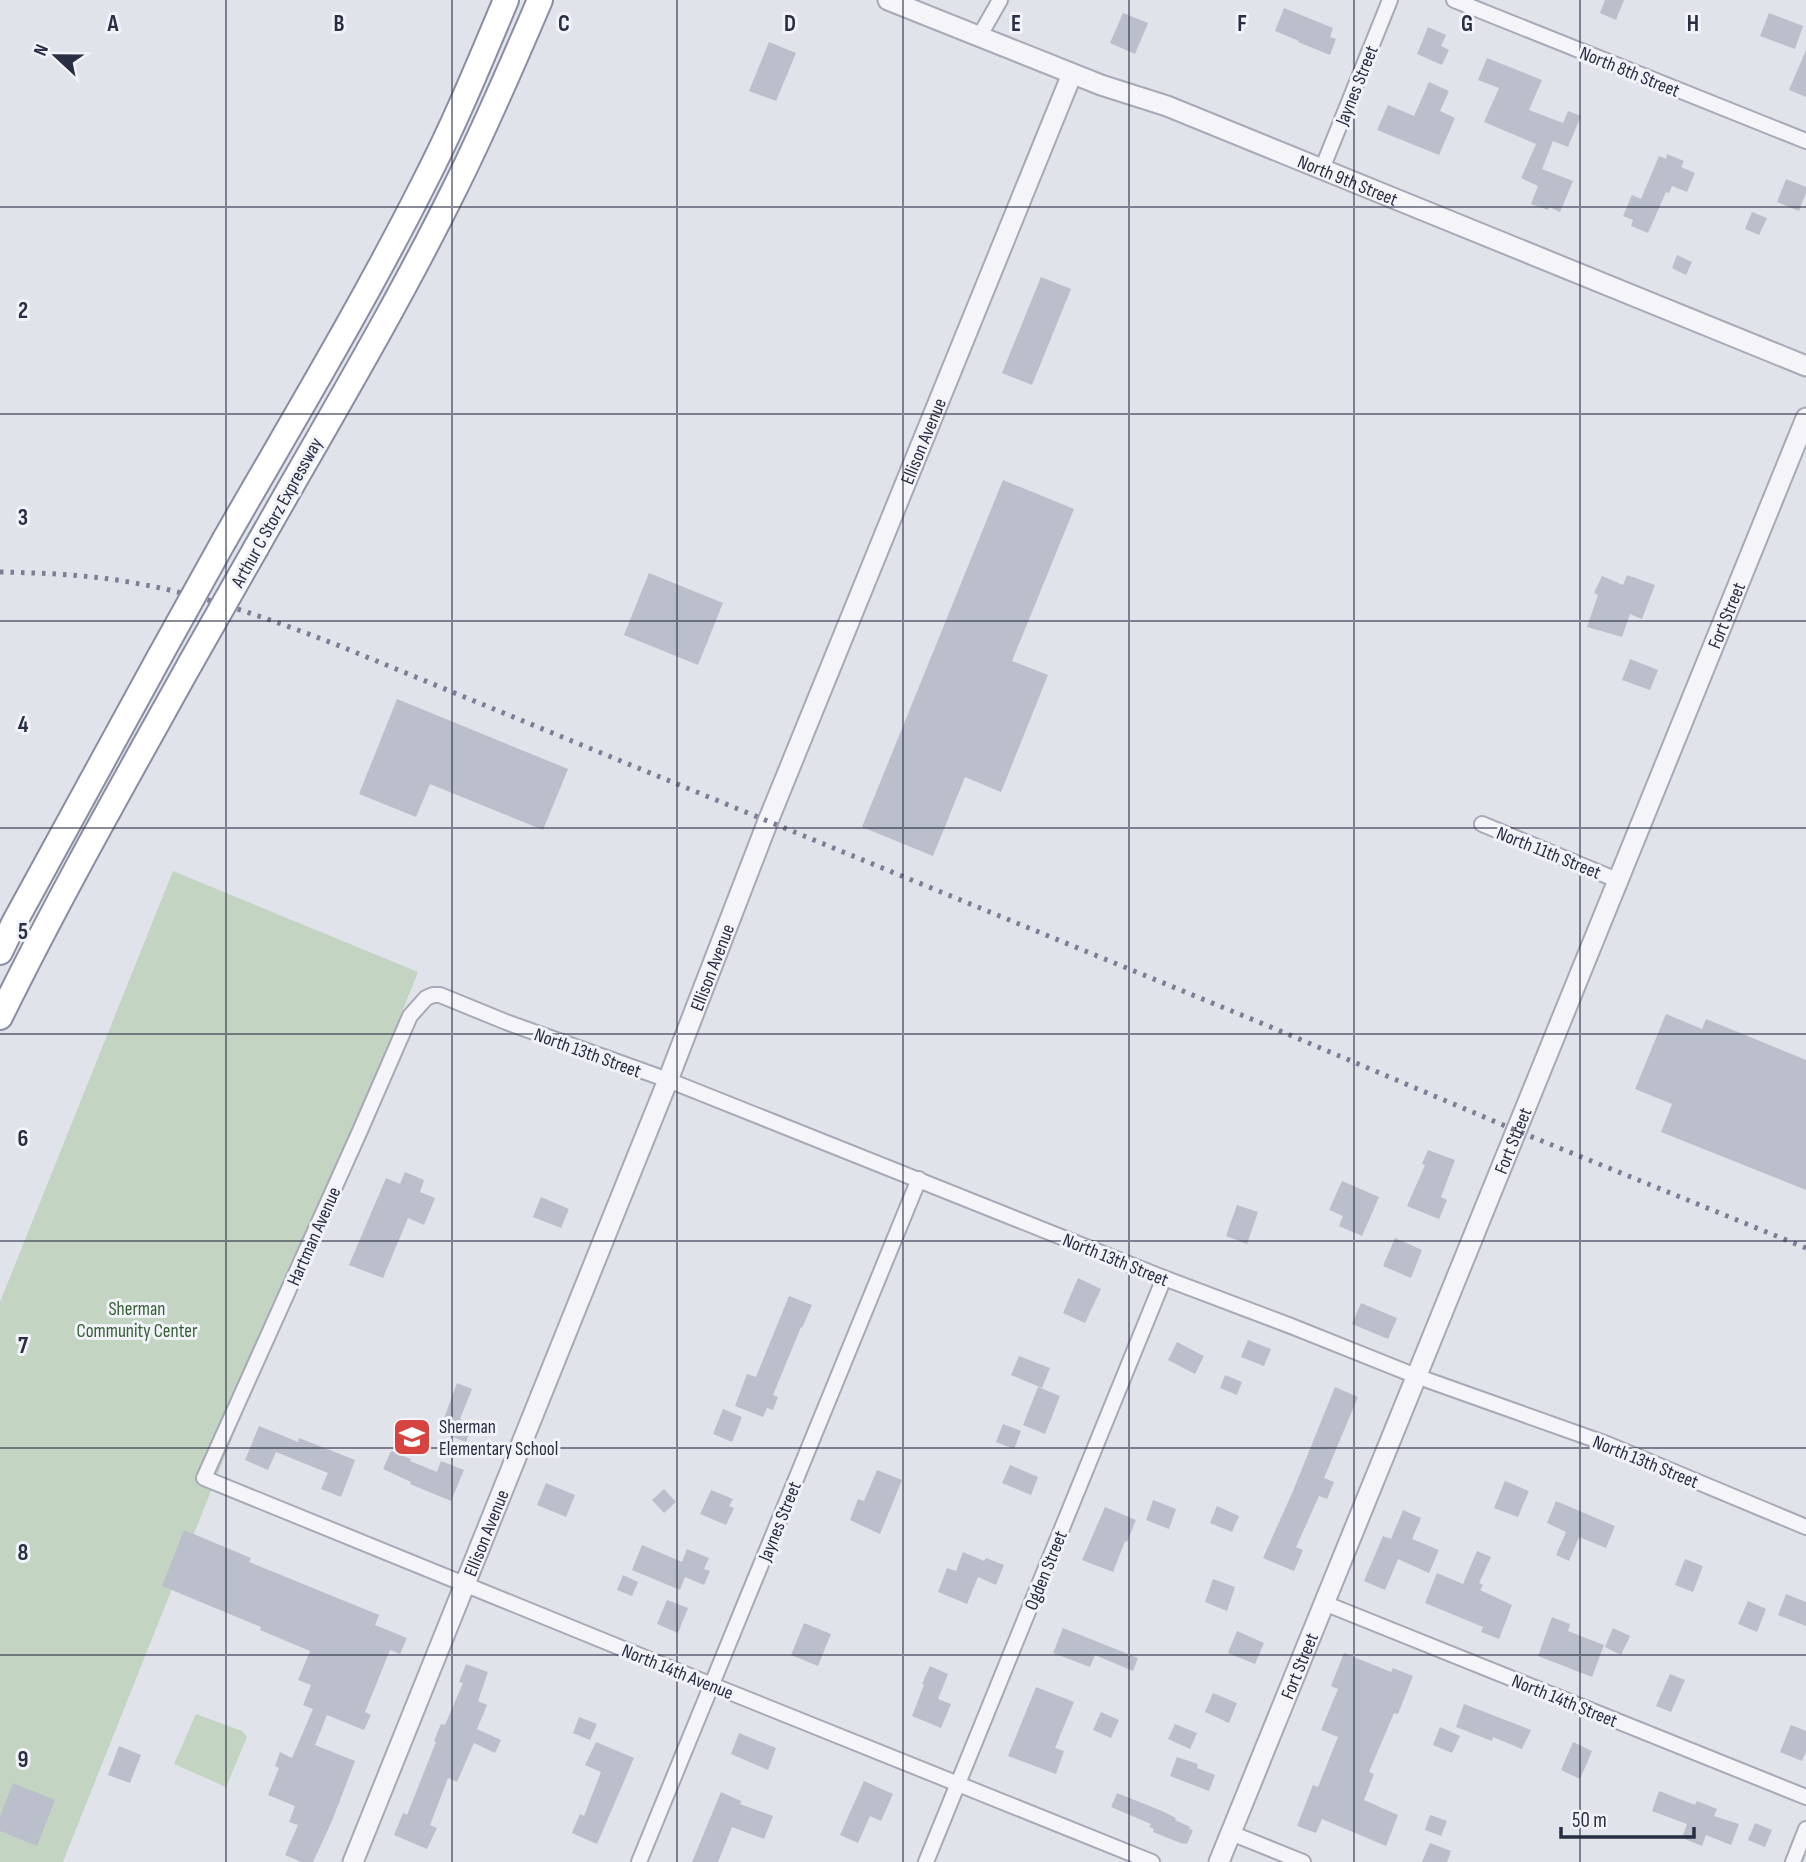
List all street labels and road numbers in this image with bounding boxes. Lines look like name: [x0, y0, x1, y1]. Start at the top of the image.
street label: Jaynes Street: [1331, 42, 1384, 130]
street label: North 8th Street: [1576, 42, 1683, 103]
street label: North 9th Street: [1294, 150, 1401, 212]
street label: Ellison Avenue: [896, 395, 952, 488]
street label: Arthur C Storz Expressway: [226, 433, 328, 593]
street label: Fort Street: [1704, 579, 1751, 652]
street label: North 11th Street: [1493, 822, 1604, 885]
street label: Ellison Avenue: [686, 921, 740, 1014]
street label: North 13th Street: [531, 1023, 644, 1083]
street label: Fort Street: [1490, 1104, 1538, 1177]
street label: Hartman Avenue: [282, 1184, 346, 1290]
street label: North 13th Street: [1059, 1229, 1172, 1292]
street label: North 13th Street: [1589, 1431, 1702, 1494]
street label: Jaynes Street: [754, 1478, 807, 1566]
street label: Ellison Avenue: [459, 1487, 515, 1580]
street label: Ogden Street: [1020, 1527, 1073, 1614]
street label: Fort Street: [1276, 1629, 1324, 1703]
street label: North 14th Avenue: [618, 1640, 737, 1705]
street label: North 14th Street: [1508, 1670, 1621, 1733]

